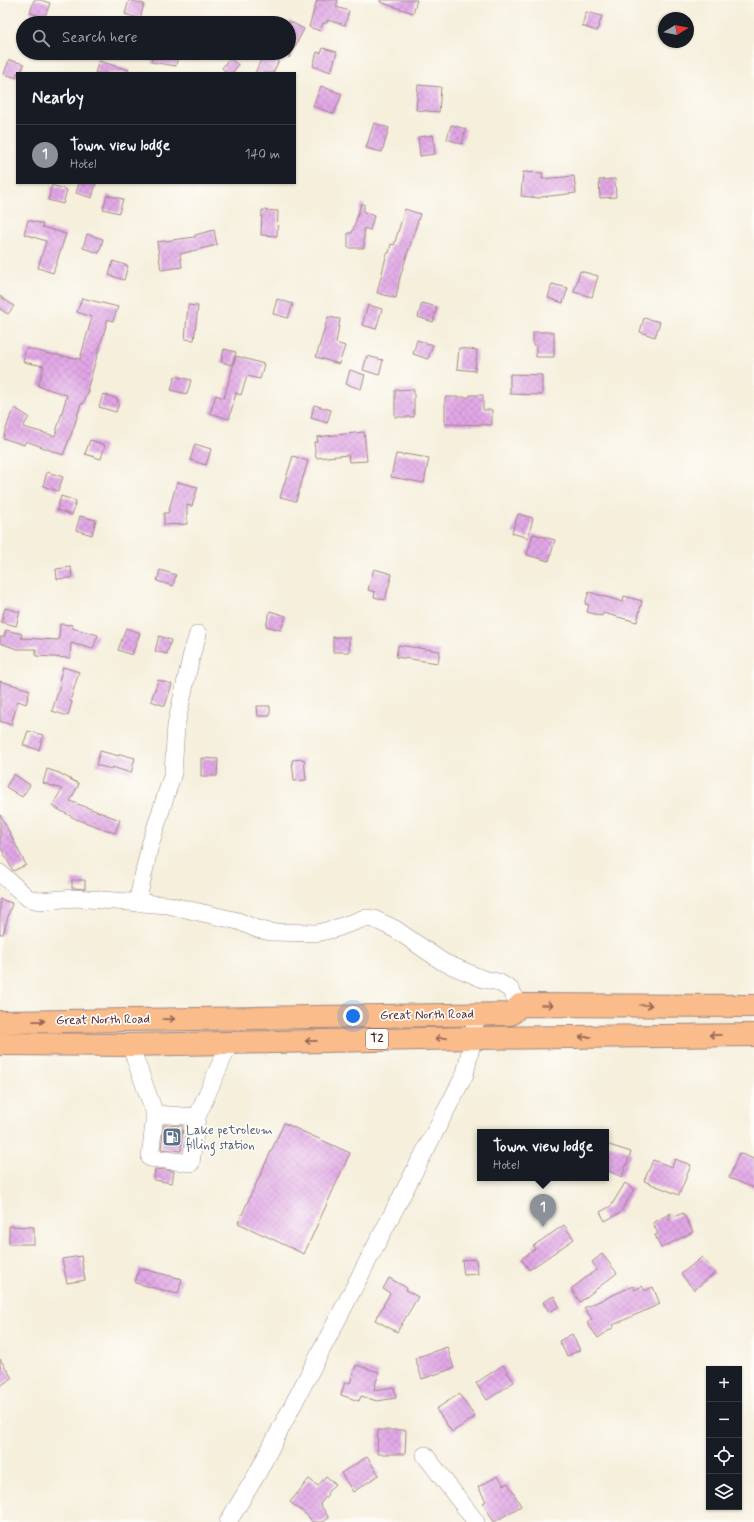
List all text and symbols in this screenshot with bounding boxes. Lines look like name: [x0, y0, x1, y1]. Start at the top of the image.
north arrow: [658, 12, 694, 48]
search box: [16, 16, 296, 60]
icon: search: [30, 27, 52, 49]
text: Search here: [62, 28, 138, 48]
text: Nearby: [32, 87, 84, 109]
text: Town view lodge: [70, 136, 170, 156]
text: 1: [42, 146, 48, 163]
text: 140 m: [245, 146, 280, 163]
text: Hotel: [70, 156, 96, 173]
one-way arrow: [540, 1001, 553, 1009]
one-way arrow: [639, 1001, 652, 1009]
your location: [343, 1006, 363, 1026]
street label: Great North Road: [380, 1006, 474, 1024]
street label: Great North Road: [56, 1011, 150, 1029]
one-way arrow: [162, 1015, 175, 1023]
one-way arrow: [32, 1017, 45, 1025]
road number: T2: [366, 1029, 388, 1049]
one-way arrow: [709, 1031, 722, 1039]
one-way arrow: [579, 1033, 592, 1041]
one-way arrow: [435, 1034, 448, 1042]
one-way arrow: [305, 1037, 318, 1045]
place label: Lake petroleum filling station: [186, 1122, 273, 1156]
fuel station icon: Lake petroleum filling station: [161, 1126, 183, 1148]
popup: [477, 1129, 609, 1181]
text: Town view lodge: [493, 1137, 593, 1157]
text: Hotel: [493, 1157, 519, 1174]
pin: 1: [530, 1194, 556, 1227]
map controls: [706, 1366, 742, 1510]
button: +: [706, 1366, 742, 1402]
button: −: [706, 1402, 742, 1438]
button: locate: [706, 1438, 742, 1474]
button: layers: [706, 1474, 742, 1510]

